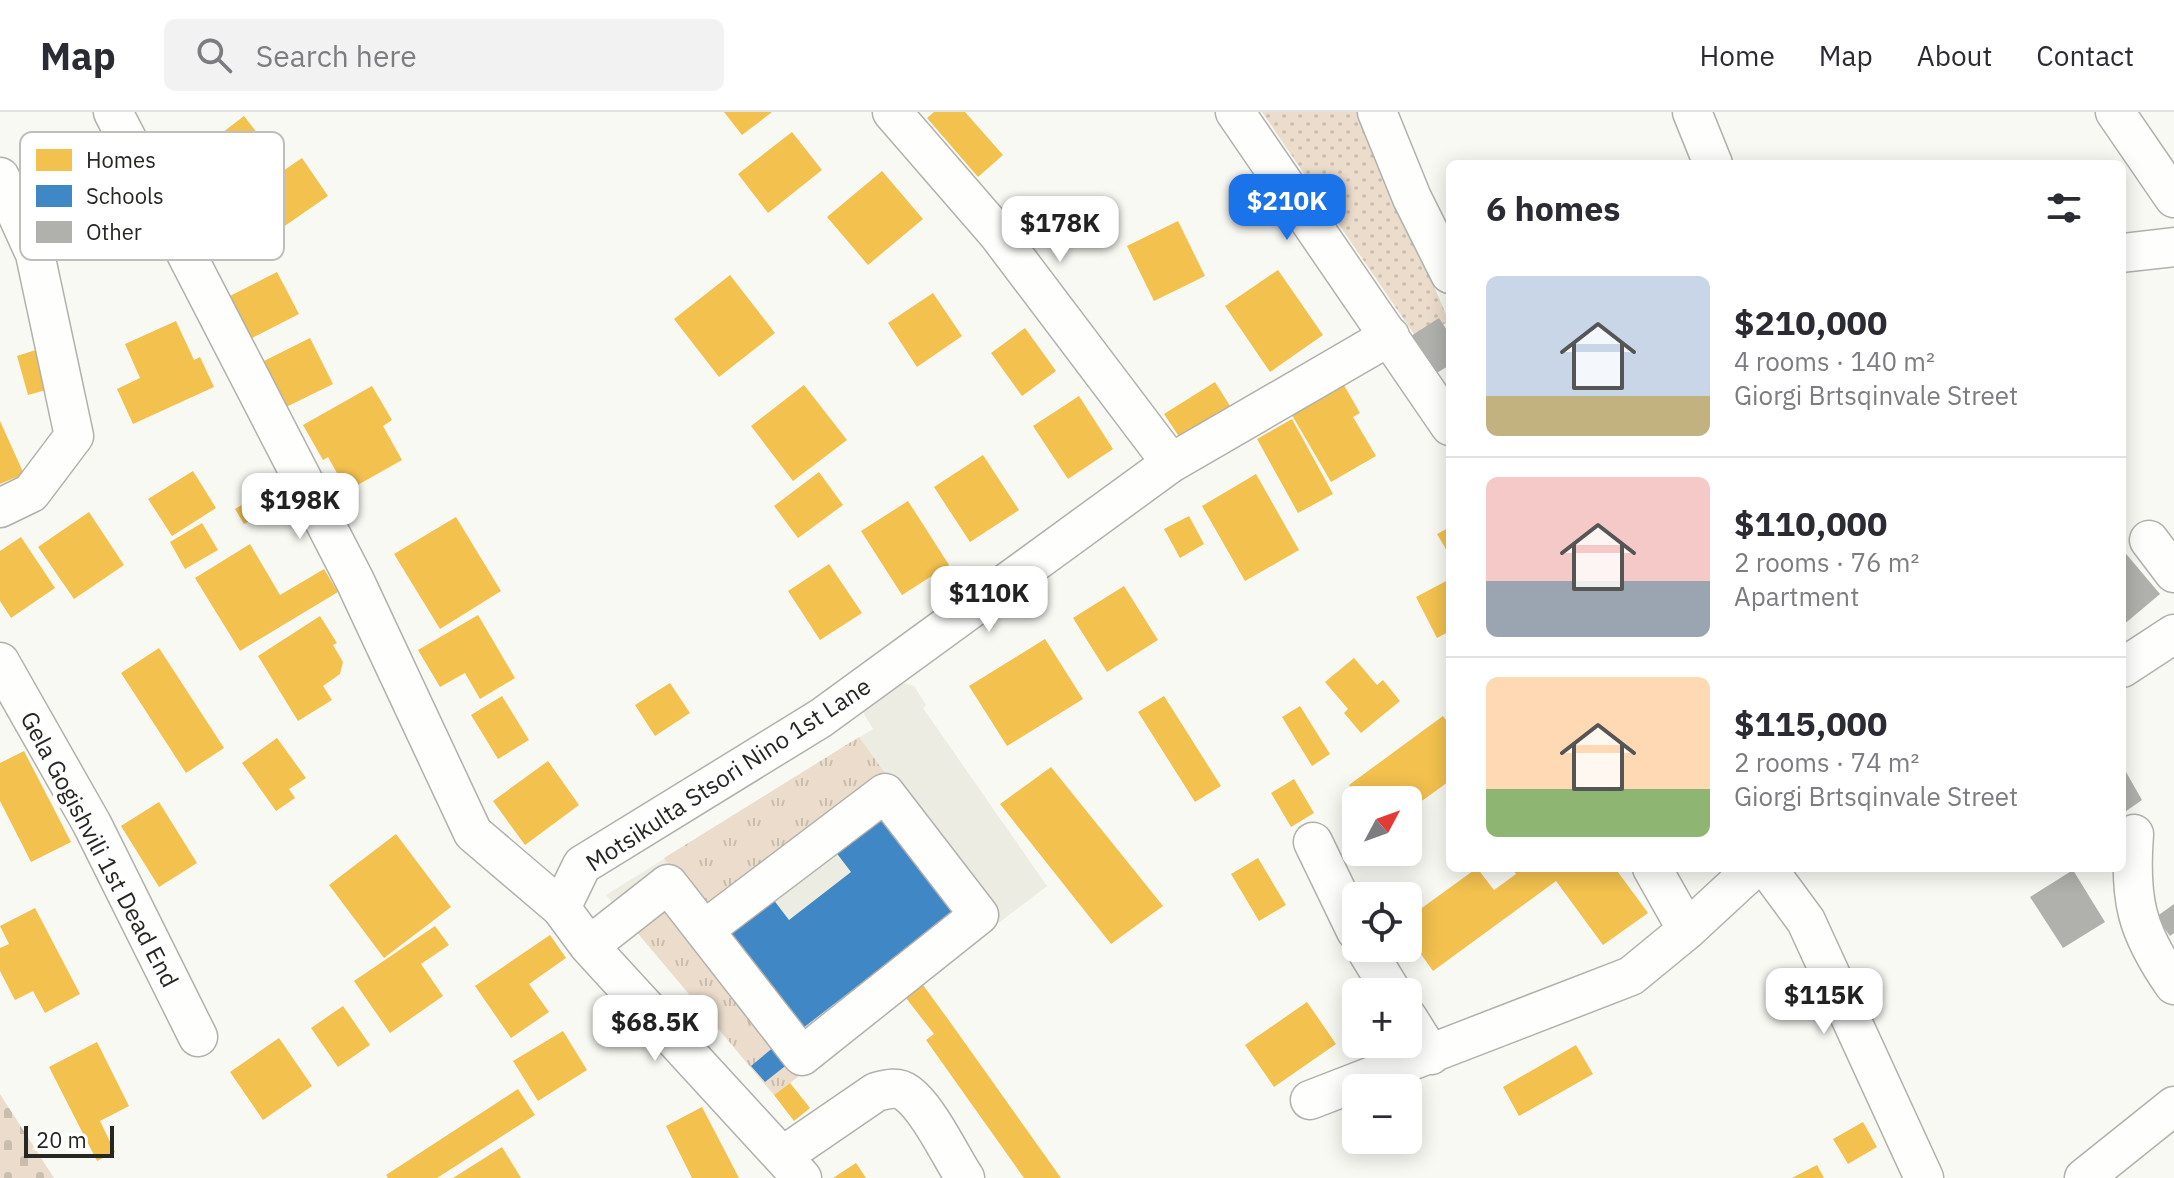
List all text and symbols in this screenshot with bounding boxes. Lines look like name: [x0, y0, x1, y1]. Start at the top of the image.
search box: [164, 19, 724, 91]
text: Map: [40, 31, 116, 80]
icon: search: [192, 33, 236, 77]
text: Search here: [256, 36, 417, 75]
text: Home: [1699, 37, 1775, 74]
text: Map: [1819, 37, 1873, 74]
text: About: [1917, 37, 1992, 74]
text: Contact: [2036, 37, 2134, 74]
legend: [20, 132, 284, 260]
text: Homes: [86, 145, 156, 174]
pin: $210K: [1231, 174, 1343, 242]
text: Schools: [86, 181, 164, 210]
text: $210K: [1247, 183, 1327, 217]
text: 6 homes: [1486, 186, 1621, 230]
icon: filters: [2042, 186, 2086, 230]
pin: $178K: [1004, 196, 1116, 264]
text: $178K: [1020, 205, 1100, 239]
text: Other: [86, 217, 142, 246]
text: $210,000: [1734, 300, 1887, 344]
icon: home: [1550, 308, 1646, 404]
text: 4 rooms · 140 m²: [1734, 344, 1935, 378]
text: Giorgi Brtsqinvale Street: [1734, 378, 2018, 412]
pin: $198K: [244, 473, 356, 541]
text: $198K: [260, 482, 340, 516]
text: $110,000: [1734, 501, 1887, 545]
icon: home: [1550, 509, 1646, 605]
text: 2 rooms · 76 m²: [1734, 545, 1919, 579]
pin: $110K: [933, 566, 1045, 634]
text: $110K: [949, 575, 1029, 609]
text: Apartment: [1734, 579, 1859, 613]
street label: Motsikulta Stsori Nino 1st Lane: [579, 670, 877, 878]
text: $115,000: [1734, 701, 1887, 745]
street label: Gela Gogishvili 1st Dead End: [14, 706, 186, 992]
icon: home: [1550, 709, 1646, 805]
text: 2 rooms · 74 m²: [1734, 745, 1919, 779]
text: Giorgi Brtsqinvale Street: [1734, 779, 2018, 813]
north arrow: [1342, 786, 1422, 866]
map controls: [1342, 786, 1422, 1154]
button: locate: [1342, 882, 1422, 962]
pin: $115K: [1768, 968, 1880, 1036]
text: $115K: [1784, 977, 1864, 1011]
button: +: [1342, 978, 1422, 1058]
pin: $68.5K: [590, 995, 720, 1063]
text: $68.5K: [611, 1004, 699, 1038]
button: −: [1342, 1074, 1422, 1154]
scale bar: [24, 1122, 114, 1158]
text: 20 m: [36, 1125, 87, 1154]

